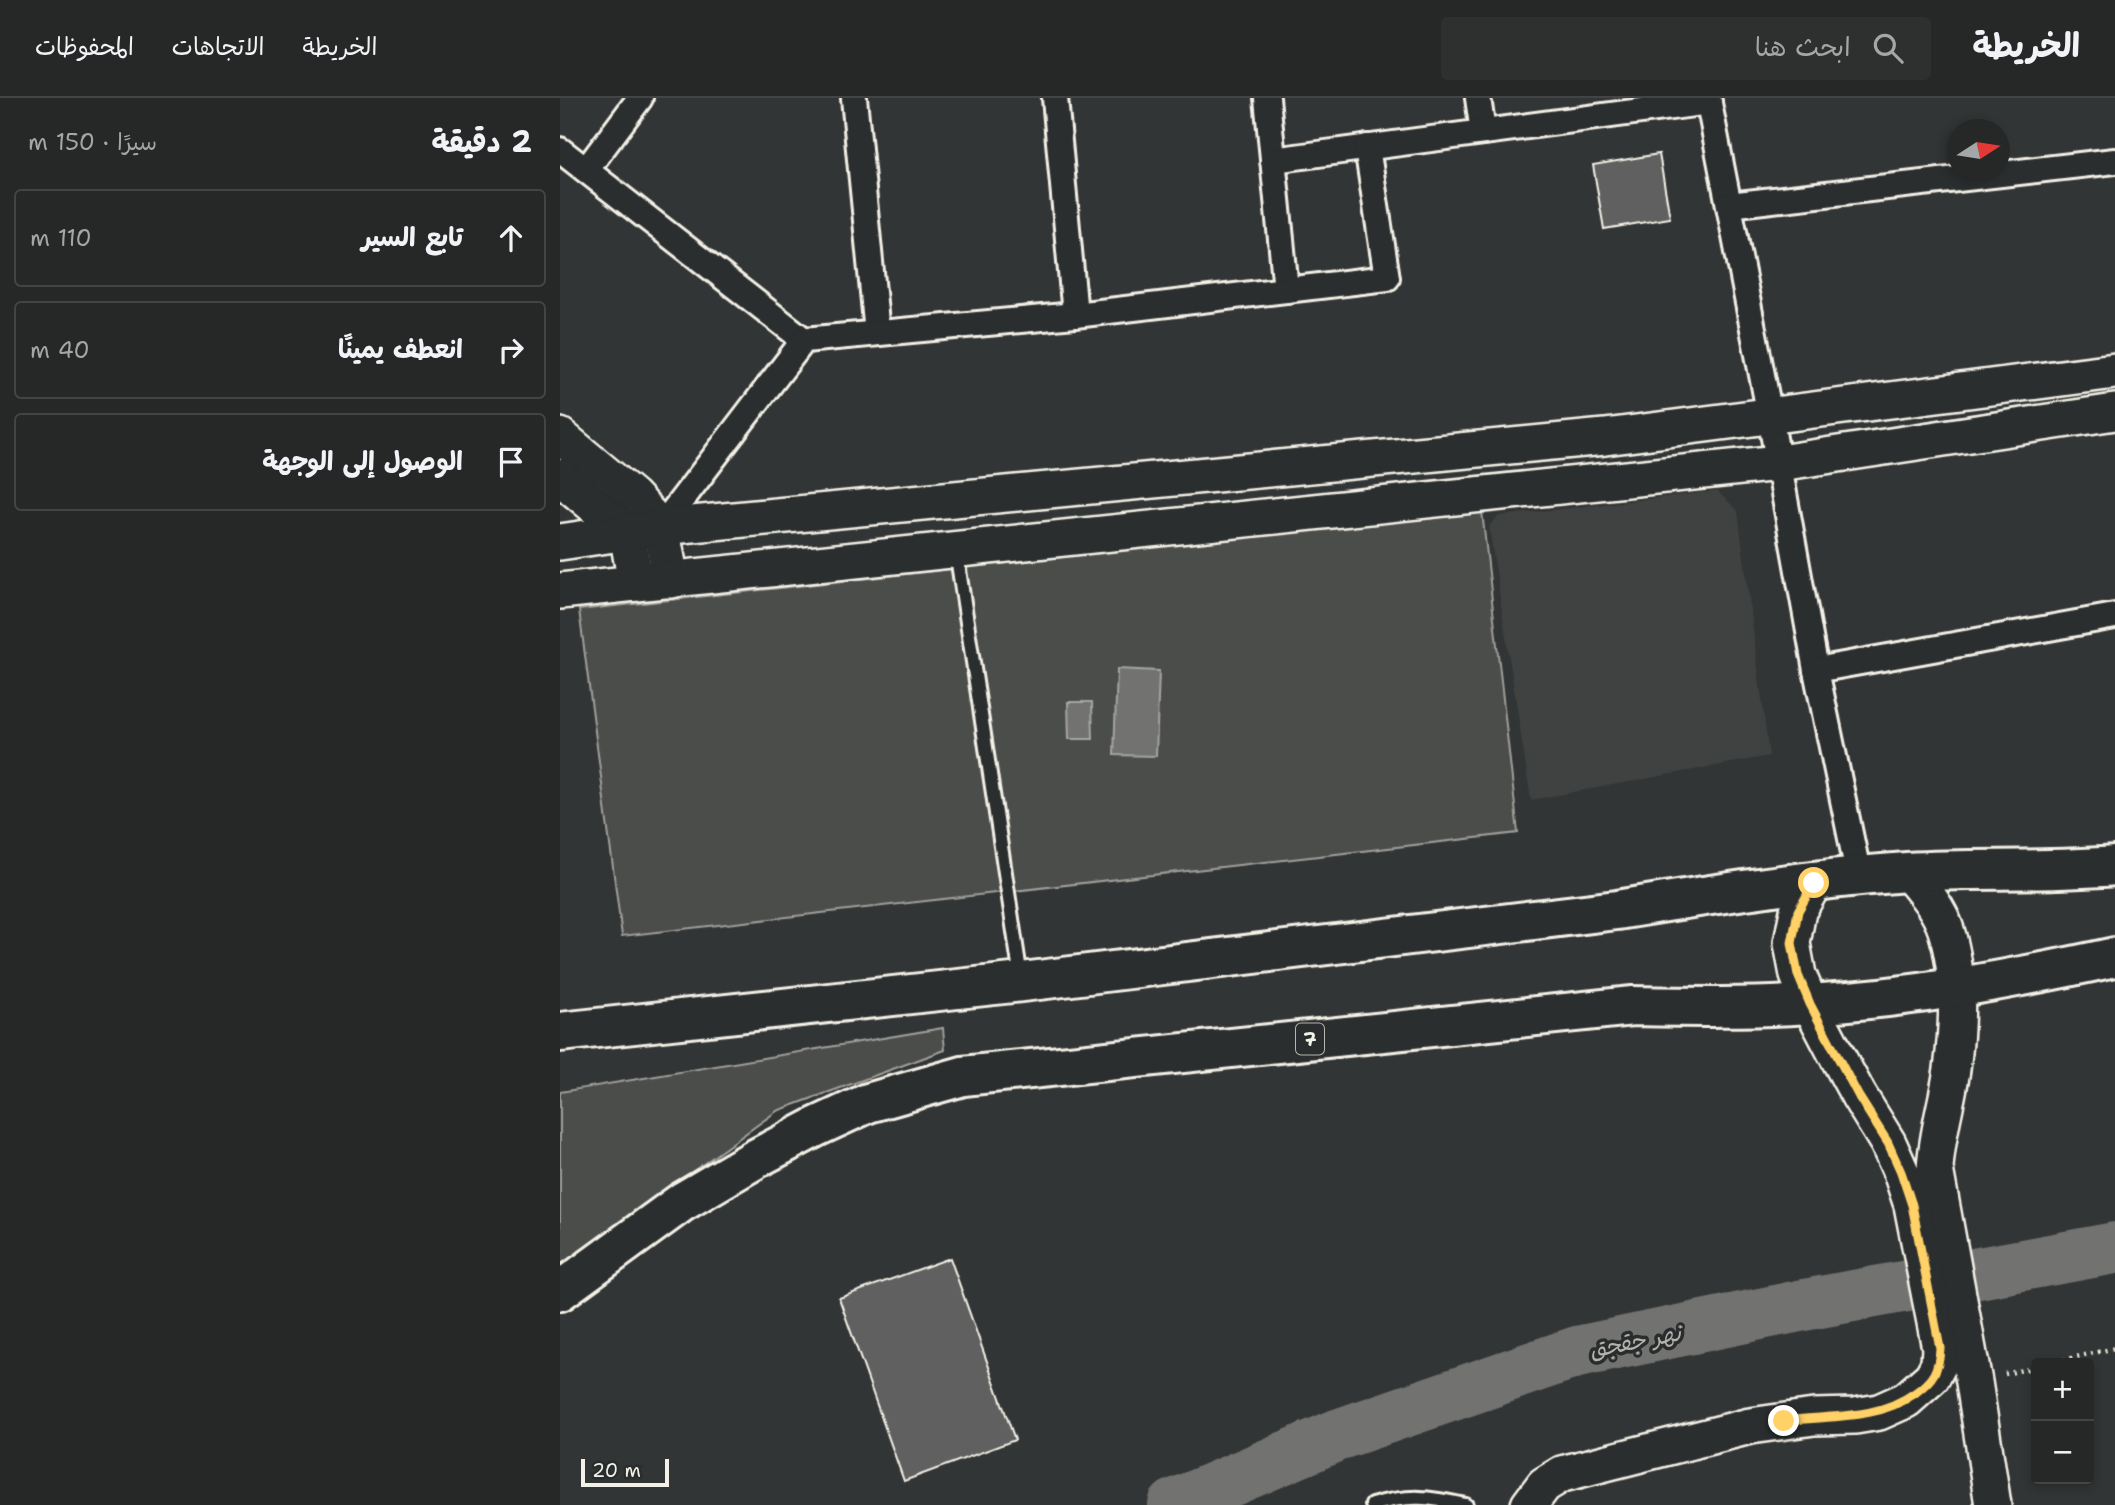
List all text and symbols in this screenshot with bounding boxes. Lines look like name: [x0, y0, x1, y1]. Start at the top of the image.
search box: [1441, 17, 1931, 80]
text: الخريطة: [1973, 23, 2080, 68]
text: ابحث هنا: [1755, 29, 1851, 64]
icon: search: [1869, 29, 1907, 67]
text: المحفوظات: [35, 31, 134, 63]
text: الاتجاهات: [172, 31, 265, 63]
text: الخريطة: [303, 31, 377, 63]
north arrow: [1947, 119, 2010, 182]
text: 2 دقيقة: [431, 121, 532, 162]
text: سيرًا · 150 m: [28, 127, 157, 157]
text: تابع السير: [361, 219, 463, 254]
icon: ahead: [492, 219, 530, 257]
text: 110 m: [30, 223, 92, 253]
text: انعطف يمينًا: [338, 331, 463, 366]
icon: right: [492, 331, 530, 369]
text: 40 m: [30, 335, 90, 365]
text: الوصول إلى الوجهة: [262, 443, 463, 478]
icon: arrive: [492, 443, 530, 481]
route start: [1798, 867, 1829, 898]
road number: 7: [1296, 1023, 1324, 1054]
water label: نهر جقجق: [1586, 1317, 1686, 1365]
map controls: [2031, 1358, 2094, 1484]
button: +: [2031, 1358, 2094, 1421]
route end: [1768, 1405, 1799, 1436]
button: −: [2031, 1421, 2094, 1484]
scale bar: [581, 1456, 668, 1488]
text: 20 m: [592, 1458, 641, 1483]

